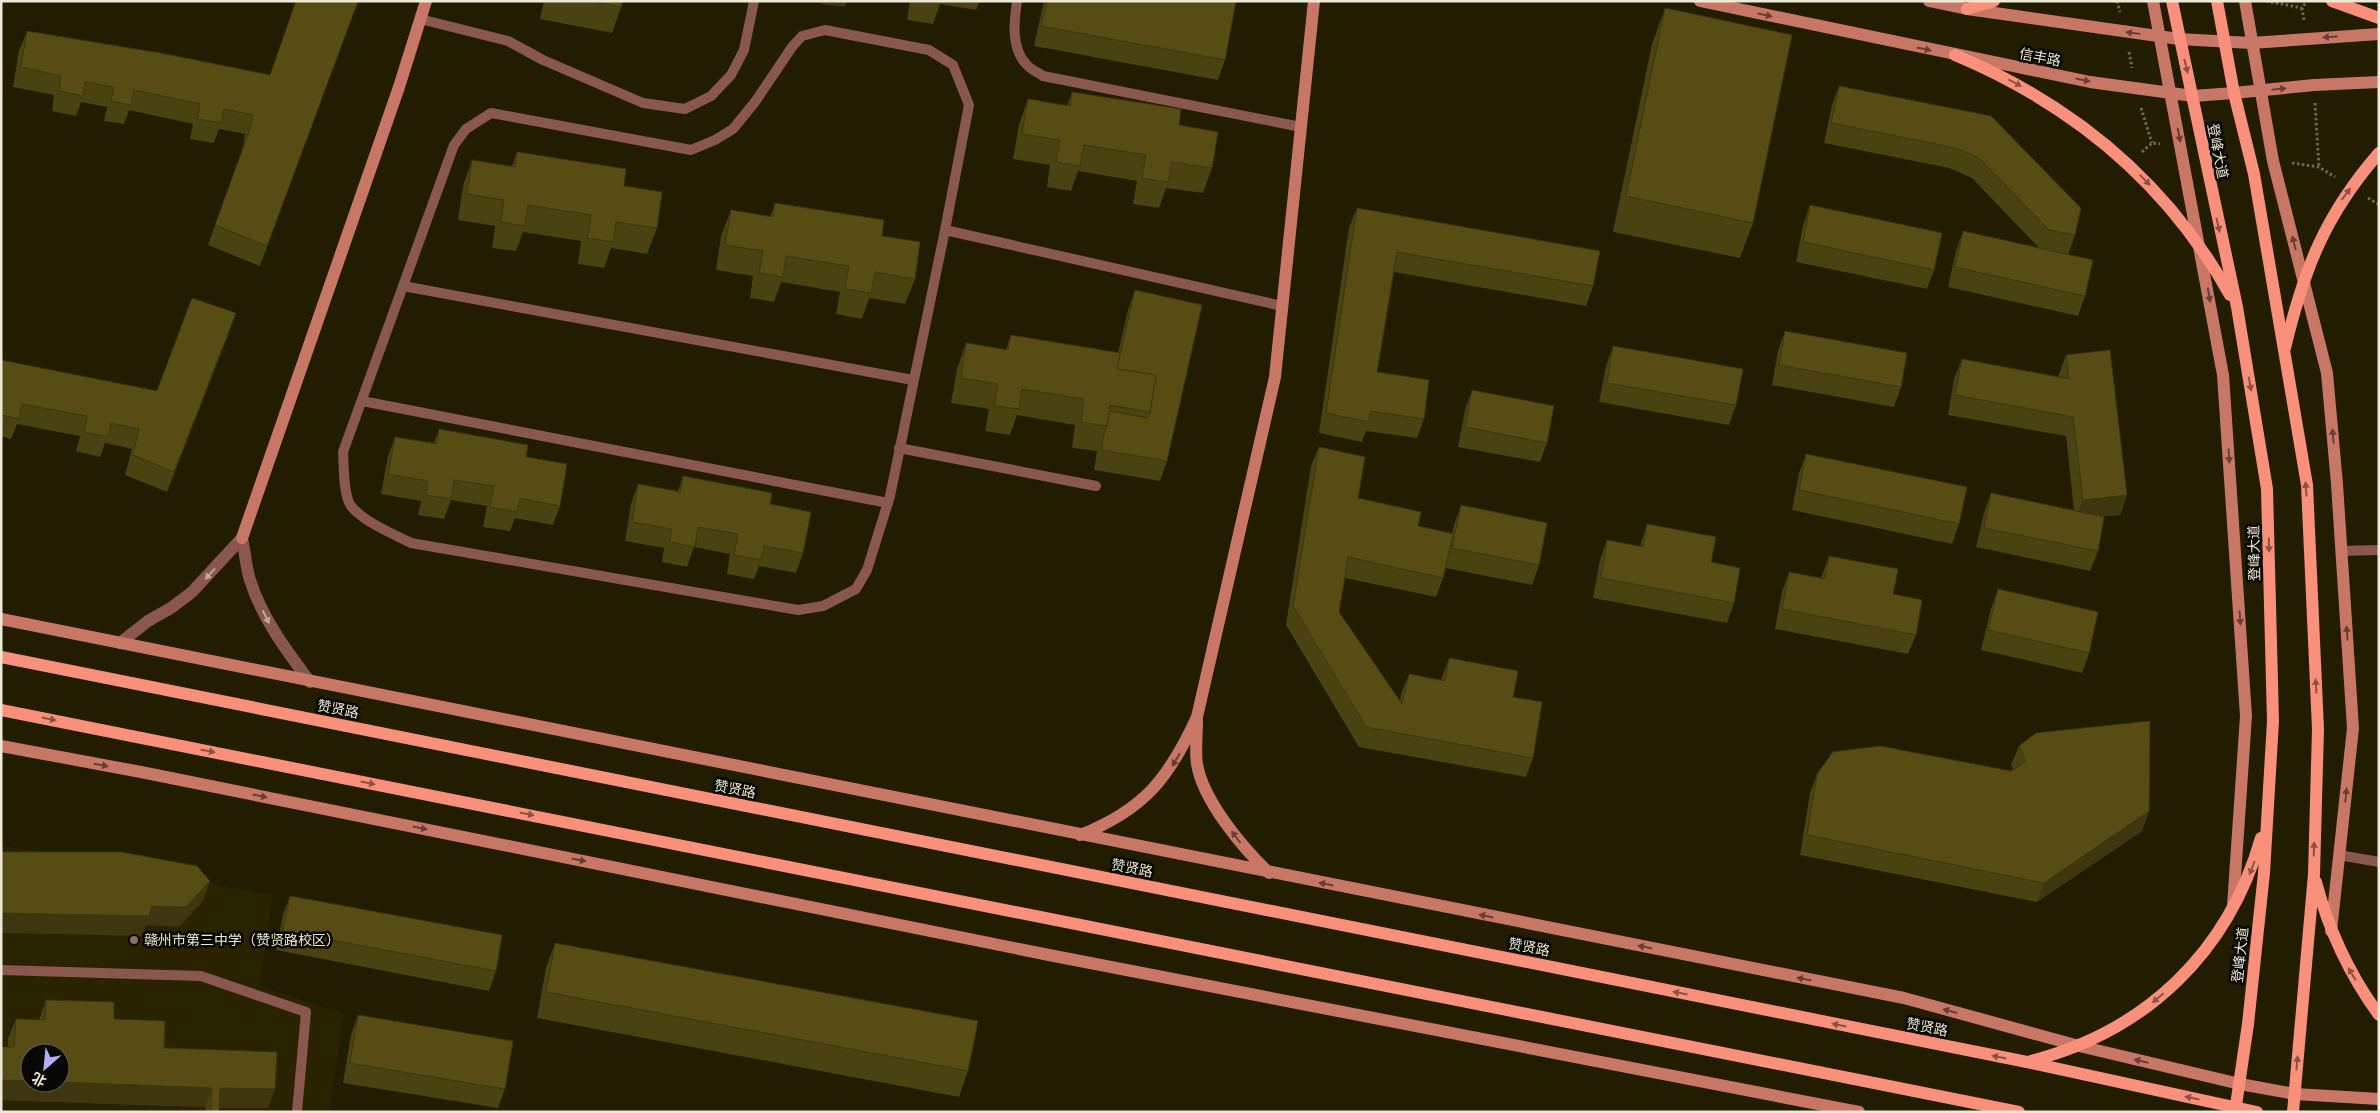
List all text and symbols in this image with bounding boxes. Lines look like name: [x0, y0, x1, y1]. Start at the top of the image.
one-way arrow: [1757, 11, 1772, 19]
one-way arrow: [2125, 29, 2141, 37]
one-way arrow: [2322, 34, 2338, 42]
one-way arrow: [1916, 45, 1931, 53]
street label: 信丰路: [2018, 45, 2062, 69]
one-way arrow: [2182, 59, 2190, 74]
one-way arrow: [2076, 77, 2092, 85]
one-way arrow: [2008, 79, 2023, 87]
one-way arrow: [2272, 84, 2288, 92]
street label: 登峰大道: [2205, 122, 2231, 180]
one-way arrow: [2176, 127, 2184, 143]
one-way arrow: [2139, 174, 2151, 186]
one-way arrow: [2341, 187, 2351, 201]
one-way arrow: [2215, 217, 2223, 233]
one-way arrow: [2290, 236, 2298, 251]
one-way arrow: [2205, 287, 2213, 303]
one-way arrow: [2246, 377, 2254, 393]
one-way arrow: [2329, 428, 2337, 444]
one-way arrow: [2225, 448, 2233, 464]
one-way arrow: [2302, 481, 2310, 497]
street label: 登峰大道: [2246, 525, 2262, 581]
one-way arrow: [2265, 538, 2273, 554]
one-way arrow: [204, 568, 216, 580]
one-way arrow: [262, 610, 270, 625]
one-way arrow: [2236, 610, 2244, 626]
one-way arrow: [2342, 625, 2350, 641]
one-way arrow: [2311, 678, 2319, 694]
street label: 赞贤路: [316, 697, 360, 721]
one-way arrow: [41, 715, 57, 723]
one-way arrow: [201, 747, 216, 755]
one-way arrow: [1171, 754, 1180, 767]
one-way arrow: [93, 761, 109, 769]
street label: 赞贤路: [713, 777, 757, 801]
one-way arrow: [360, 779, 376, 787]
one-way arrow: [2342, 787, 2350, 803]
one-way arrow: [253, 793, 269, 801]
one-way arrow: [520, 811, 536, 819]
one-way arrow: [412, 825, 428, 833]
one-way arrow: [1231, 830, 1241, 844]
one-way arrow: [2311, 841, 2319, 857]
street label: 赞贤路: [1110, 856, 1154, 880]
one-way arrow: [571, 857, 587, 865]
one-way arrow: [2248, 861, 2256, 876]
one-way arrow: [1318, 880, 1334, 888]
one-way arrow: [1477, 911, 1493, 919]
street label: 登峰大道: [2229, 926, 2251, 984]
place label: 赣州市第三中学（赞贤路校区）: [144, 932, 340, 948]
marker: 赣州市第三中学（赞贤路校区）: [128, 934, 140, 946]
street label: 赞贤路: [1507, 935, 1551, 959]
one-way arrow: [1637, 943, 1653, 951]
one-way arrow: [2347, 967, 2356, 981]
one-way arrow: [1796, 974, 1812, 982]
one-way arrow: [1672, 989, 1688, 997]
one-way arrow: [2152, 993, 2165, 1004]
one-way arrow: [1943, 1006, 1958, 1014]
street label: 赞贤路: [1905, 1015, 1949, 1039]
one-way arrow: [1831, 1020, 1847, 1028]
north arrow: [20, 1043, 70, 1093]
one-way arrow: [1990, 1052, 2006, 1060]
one-way arrow: [2294, 1055, 2302, 1071]
one-way arrow: [2134, 1057, 2149, 1065]
text: 北: [29, 1069, 49, 1090]
one-way arrow: [2184, 1094, 2199, 1102]

